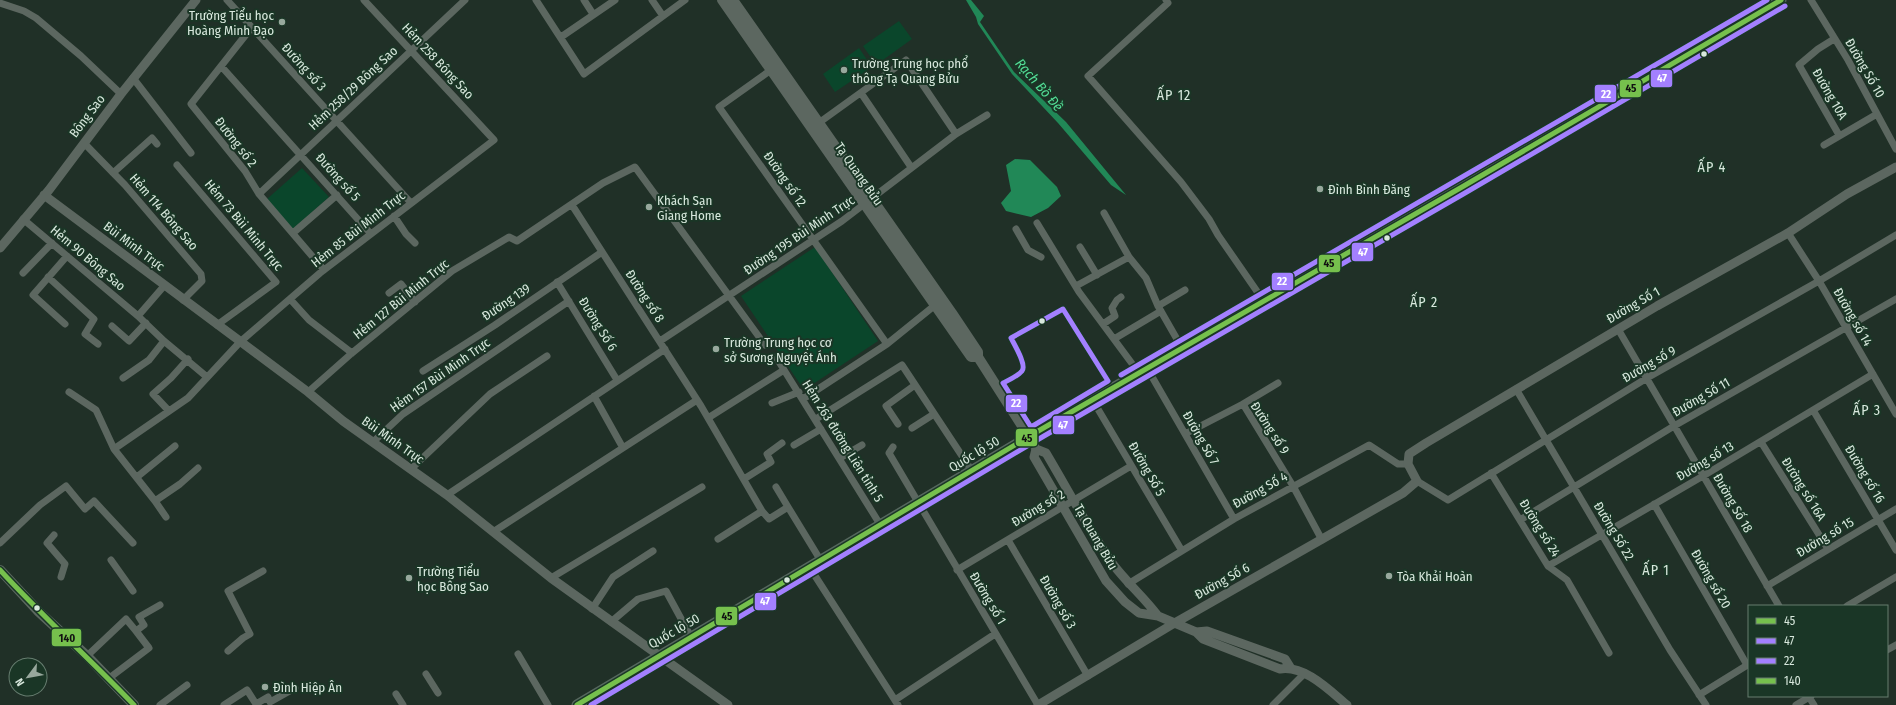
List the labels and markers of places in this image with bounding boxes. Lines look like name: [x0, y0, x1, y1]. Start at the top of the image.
place label: Trường Tiểu học Hoàng Minh Đạo: [187, 7, 274, 38]
marker: Trường Tiểu học Hoàng Minh Đạo: [277, 17, 287, 27]
unlabelled marker: [1699, 49, 1709, 59]
place label: Trường Trung học phổ thông Tạ Quang Bửu: [852, 55, 968, 86]
marker: Trường Trung học phổ thông Tạ Quang Bửu: [839, 65, 849, 75]
place label: Đình Bình Đăng: [1328, 182, 1411, 197]
marker: Đình Bình Đăng: [1315, 184, 1325, 194]
place label: Khách Sạn Giang Home: [657, 193, 721, 223]
marker: Khách Sạn Giang Home: [644, 202, 654, 212]
unlabelled marker: [1382, 233, 1392, 243]
unlabelled marker: [1037, 316, 1047, 326]
place label: Trường Trung học cơ sở Sương Nguyệt Ánh: [724, 335, 837, 365]
marker: Trường Trung học cơ sở Sương Nguyệt Ánh: [711, 344, 721, 354]
place label: Trường Tiểu học Bông Sao: [417, 563, 489, 594]
place label: Tòa Khải Hoàn: [1397, 569, 1473, 584]
marker: Tòa Khải Hoàn: [1384, 571, 1394, 581]
marker: Trường Tiểu học Bông Sao: [404, 573, 414, 583]
unlabelled marker: [782, 575, 792, 585]
unlabelled marker: [32, 603, 42, 613]
place label: Đình Hiệp Ân: [273, 680, 342, 695]
marker: Đình Hiệp Ân: [260, 682, 270, 692]

